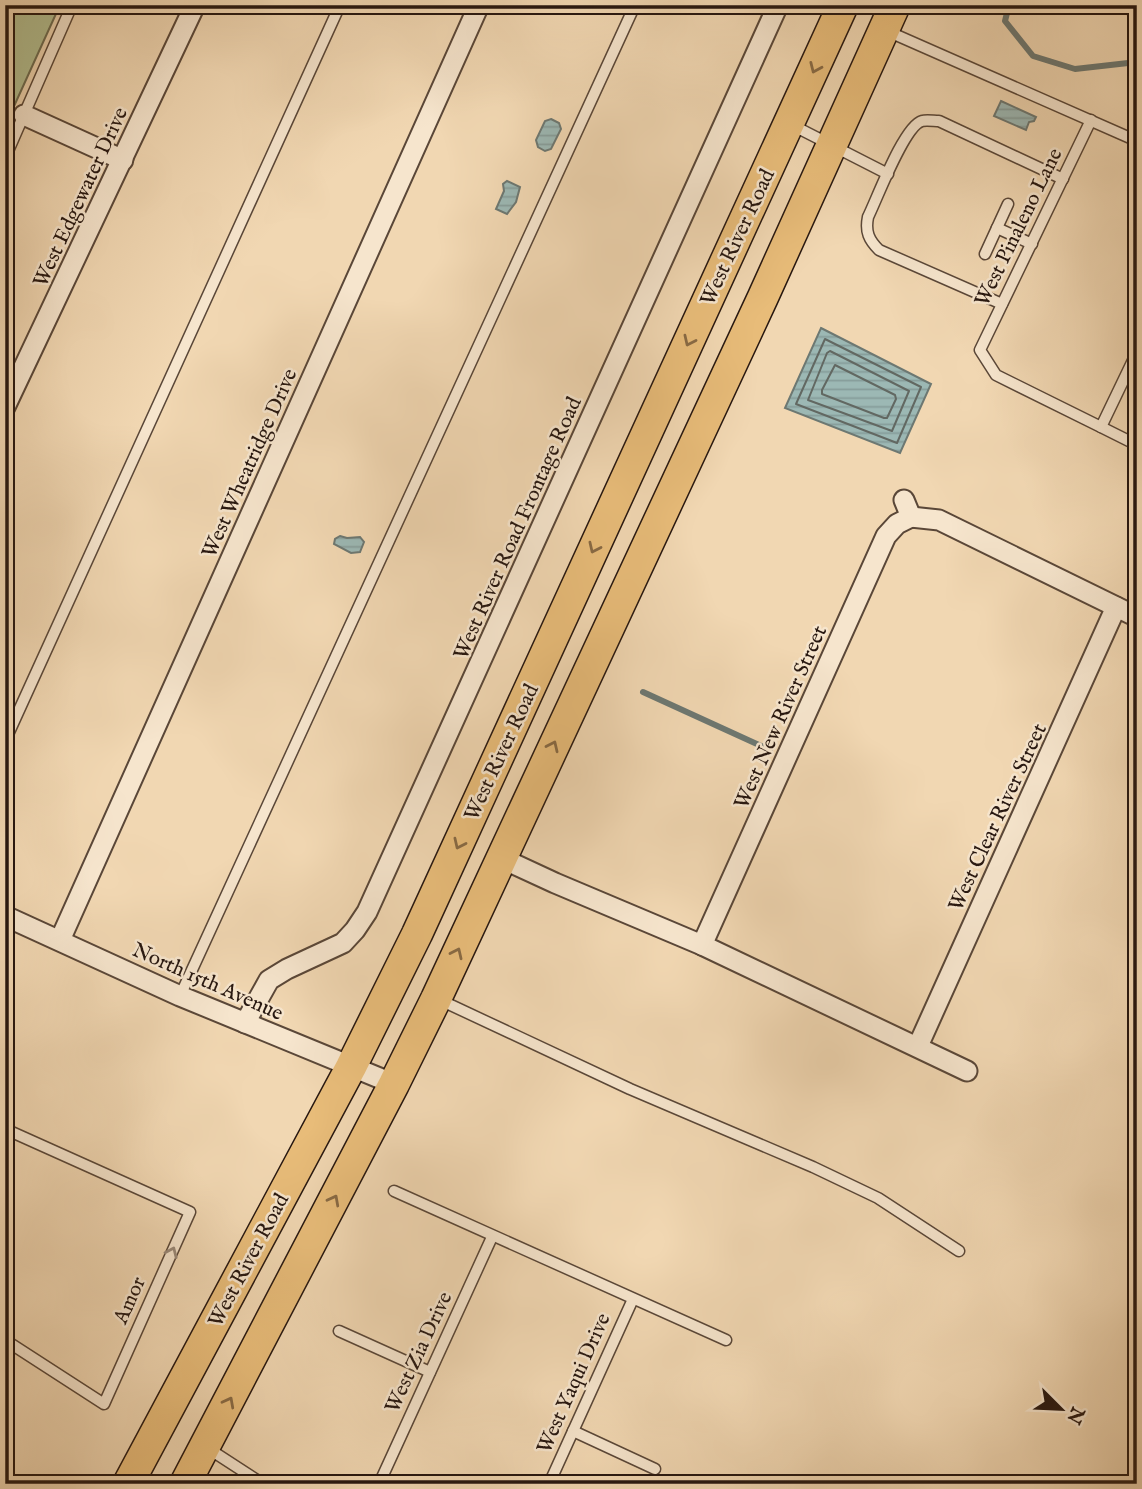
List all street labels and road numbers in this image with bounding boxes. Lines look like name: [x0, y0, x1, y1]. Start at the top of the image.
street label: West Edgewater Drive: [28, 103, 135, 292]
street label: West Pinaleno Lane: [969, 144, 1070, 311]
street label: West River Road: [695, 164, 782, 310]
street label: West Wheatridge Drive: [196, 364, 304, 563]
street label: West River Road Frontage Road: [448, 392, 589, 664]
street label: West New River Street: [729, 622, 834, 814]
street label: West River Road: [459, 679, 546, 825]
street label: West Clear River Street: [943, 719, 1054, 916]
street label: North 15th Avenue: [128, 937, 287, 1028]
street label: West River Road: [203, 1188, 296, 1332]
street label: Amor: [108, 1272, 153, 1330]
street label: West Zia Drive: [380, 1287, 459, 1418]
street label: West Yaqui Drive: [531, 1309, 618, 1458]

